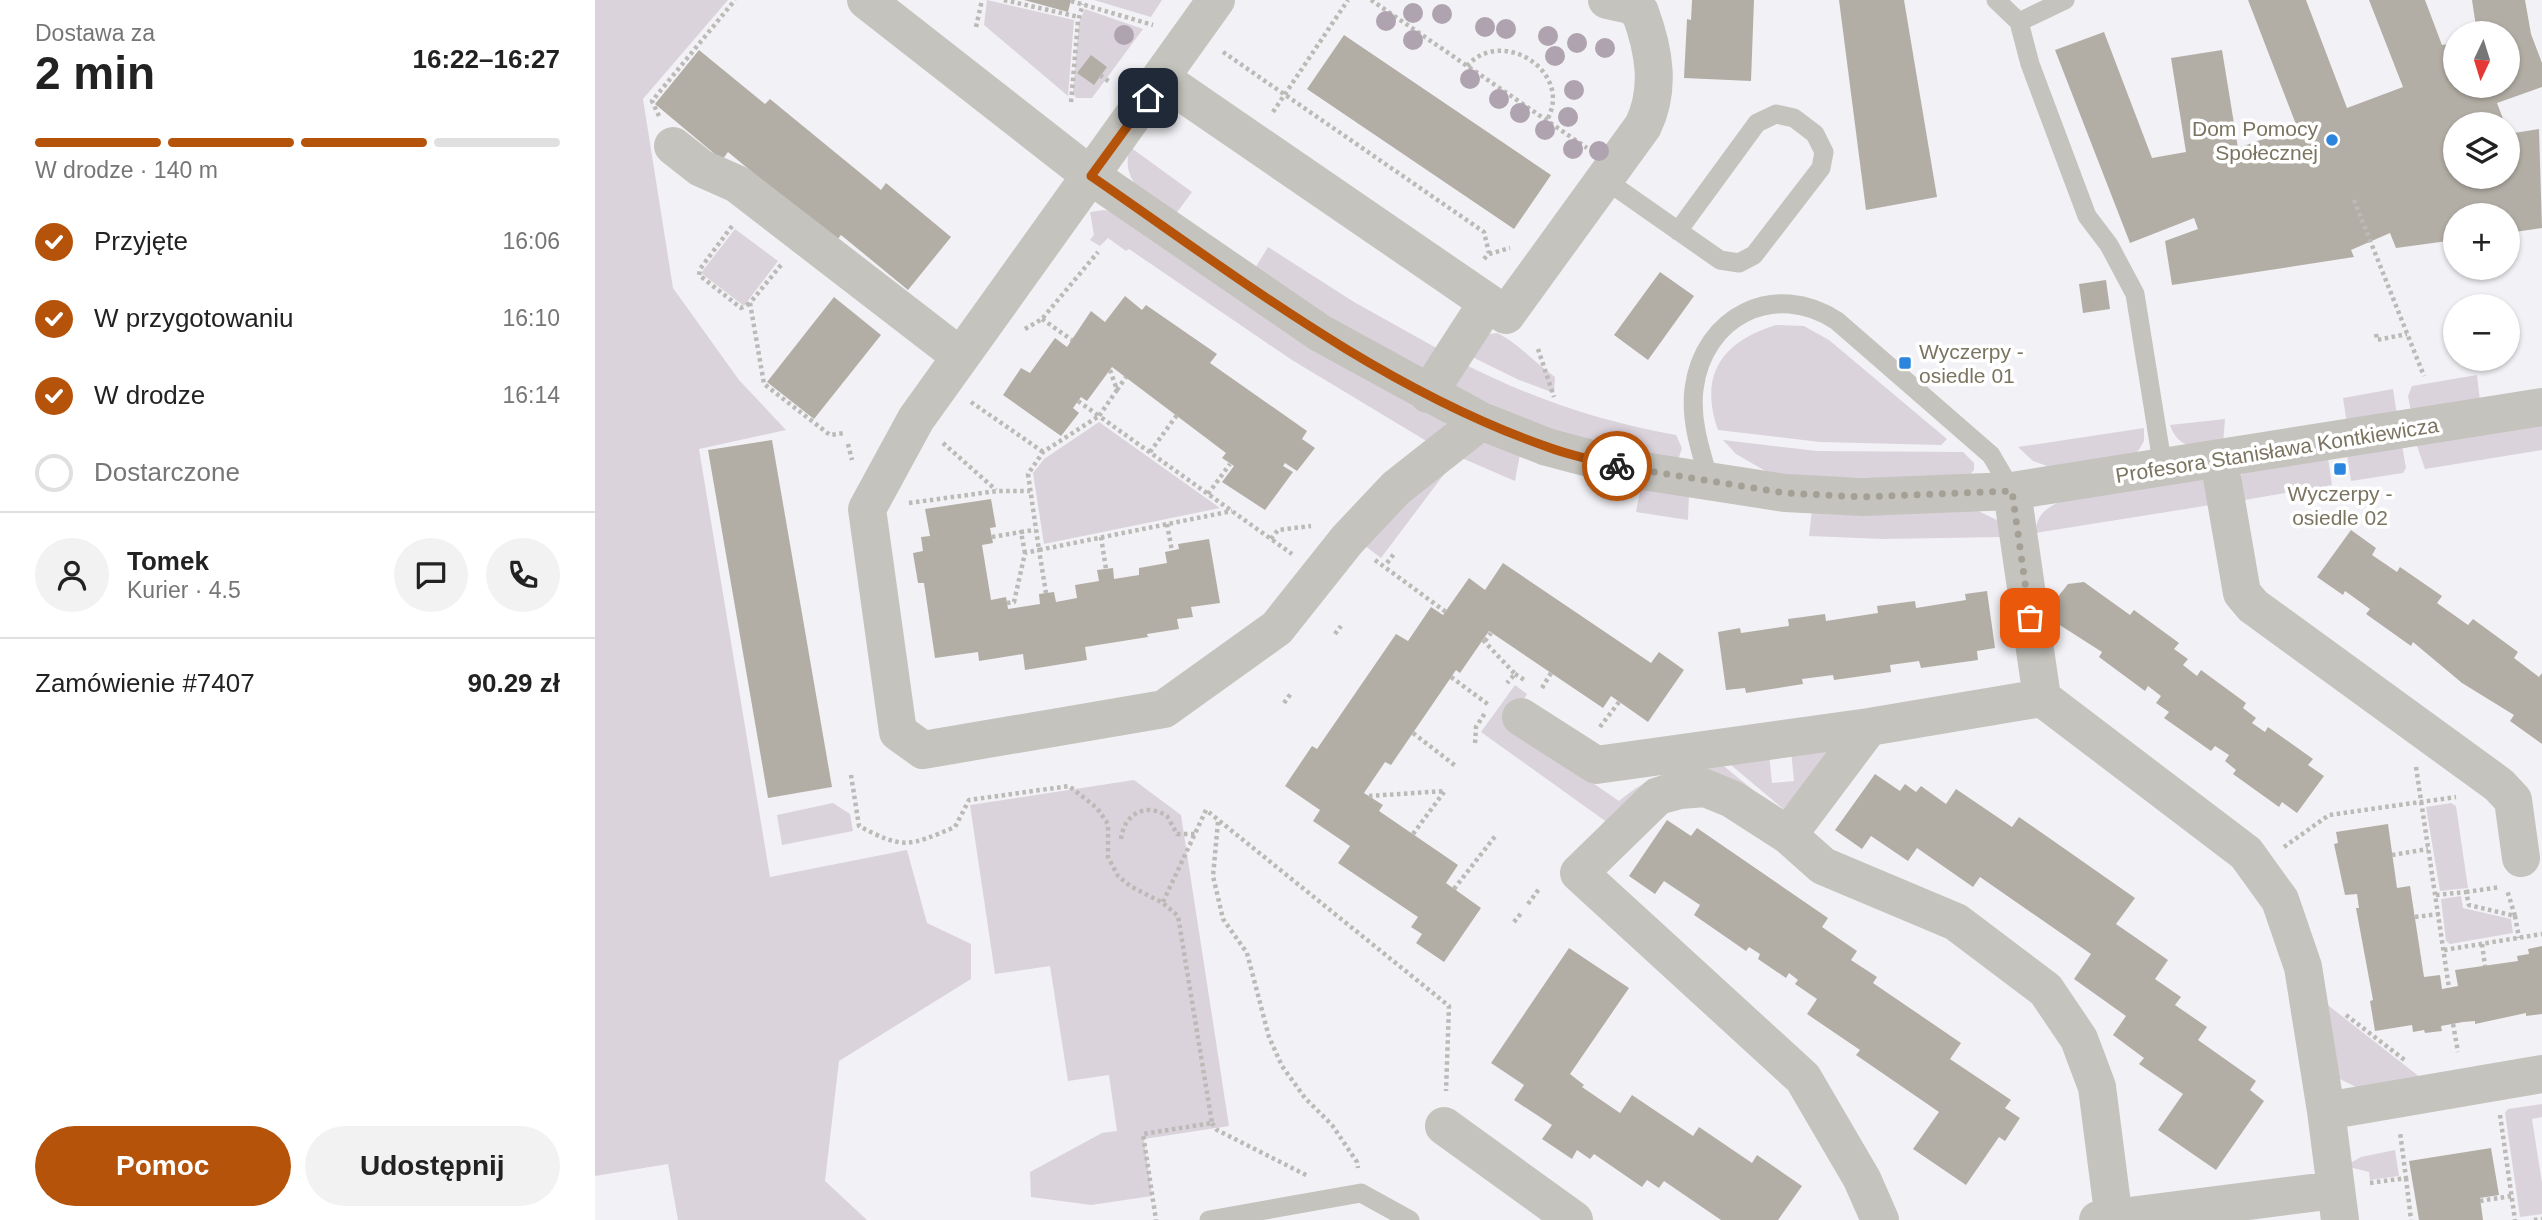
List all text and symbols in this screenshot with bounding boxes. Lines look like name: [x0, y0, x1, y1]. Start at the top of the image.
text: Dostawa za: [35, 20, 155, 46]
north arrow: [2443, 21, 2520, 98]
map controls: [2443, 21, 2520, 371]
text: 16:22–16:27: [413, 44, 560, 74]
text: 2 min: [35, 47, 155, 99]
pin: [1118, 68, 1178, 128]
icon: home: [1129, 79, 1167, 117]
button: layers: [2443, 112, 2520, 189]
place label: Dom Pomocy Społecznej: [2192, 117, 2318, 164]
marker: Dom Pomocy Społecznej: [2324, 132, 2340, 148]
text: W drodze · 140 m: [35, 157, 218, 183]
button: +: [2443, 203, 2520, 280]
icon: check: [35, 223, 73, 261]
text: Przyjęte: [94, 226, 188, 256]
text: 16:06: [502, 228, 560, 254]
button: −: [2443, 294, 2520, 371]
icon: check: [35, 300, 73, 338]
text: W przygotowaniu: [94, 303, 293, 333]
text: 16:10: [502, 305, 560, 331]
place label: Wyczerpy - osiedle 01: [1919, 340, 2024, 387]
marker: Wyczerpy - osiedle 01: [1897, 355, 1913, 371]
icon: check: [35, 377, 73, 415]
text: W drodze: [94, 380, 205, 410]
text: 16:14: [502, 382, 560, 408]
street label: Profesora Stanisława Kontkiewicza: [2114, 413, 2441, 487]
courier: [1582, 431, 1652, 501]
icon: bike: [1598, 447, 1636, 485]
text: Dostarczone: [94, 457, 240, 487]
marker: Wyczerpy - osiedle 02: [2332, 461, 2348, 477]
place label: Wyczerpy - osiedle 02: [2288, 482, 2392, 529]
button: person: [35, 538, 109, 612]
button: chat: [394, 538, 468, 612]
button: phone: [486, 538, 560, 612]
text: Tomek: [127, 546, 209, 576]
text: Kurier · 4.5: [127, 577, 241, 603]
pin: [2000, 588, 2060, 648]
icon: bag: [2011, 599, 2049, 637]
text: Zamówienie #7407: [35, 668, 255, 698]
text: 90.29 zł: [467, 668, 560, 698]
button: Pomoc: [35, 1126, 291, 1206]
button: Udostępnij: [305, 1126, 560, 1206]

